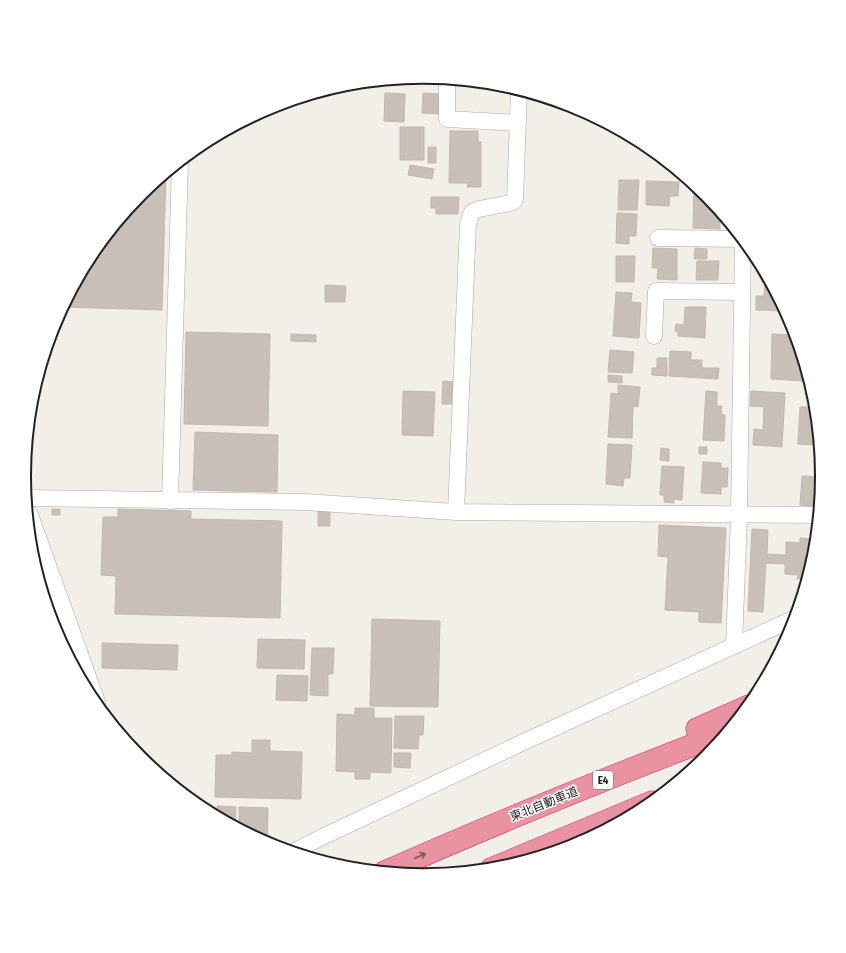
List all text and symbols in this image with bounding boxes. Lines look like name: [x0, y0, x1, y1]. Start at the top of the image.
road number: E4: [593, 771, 613, 789]
street label: 東北自動車道: [508, 784, 580, 824]
one-way arrow: [414, 852, 426, 859]

